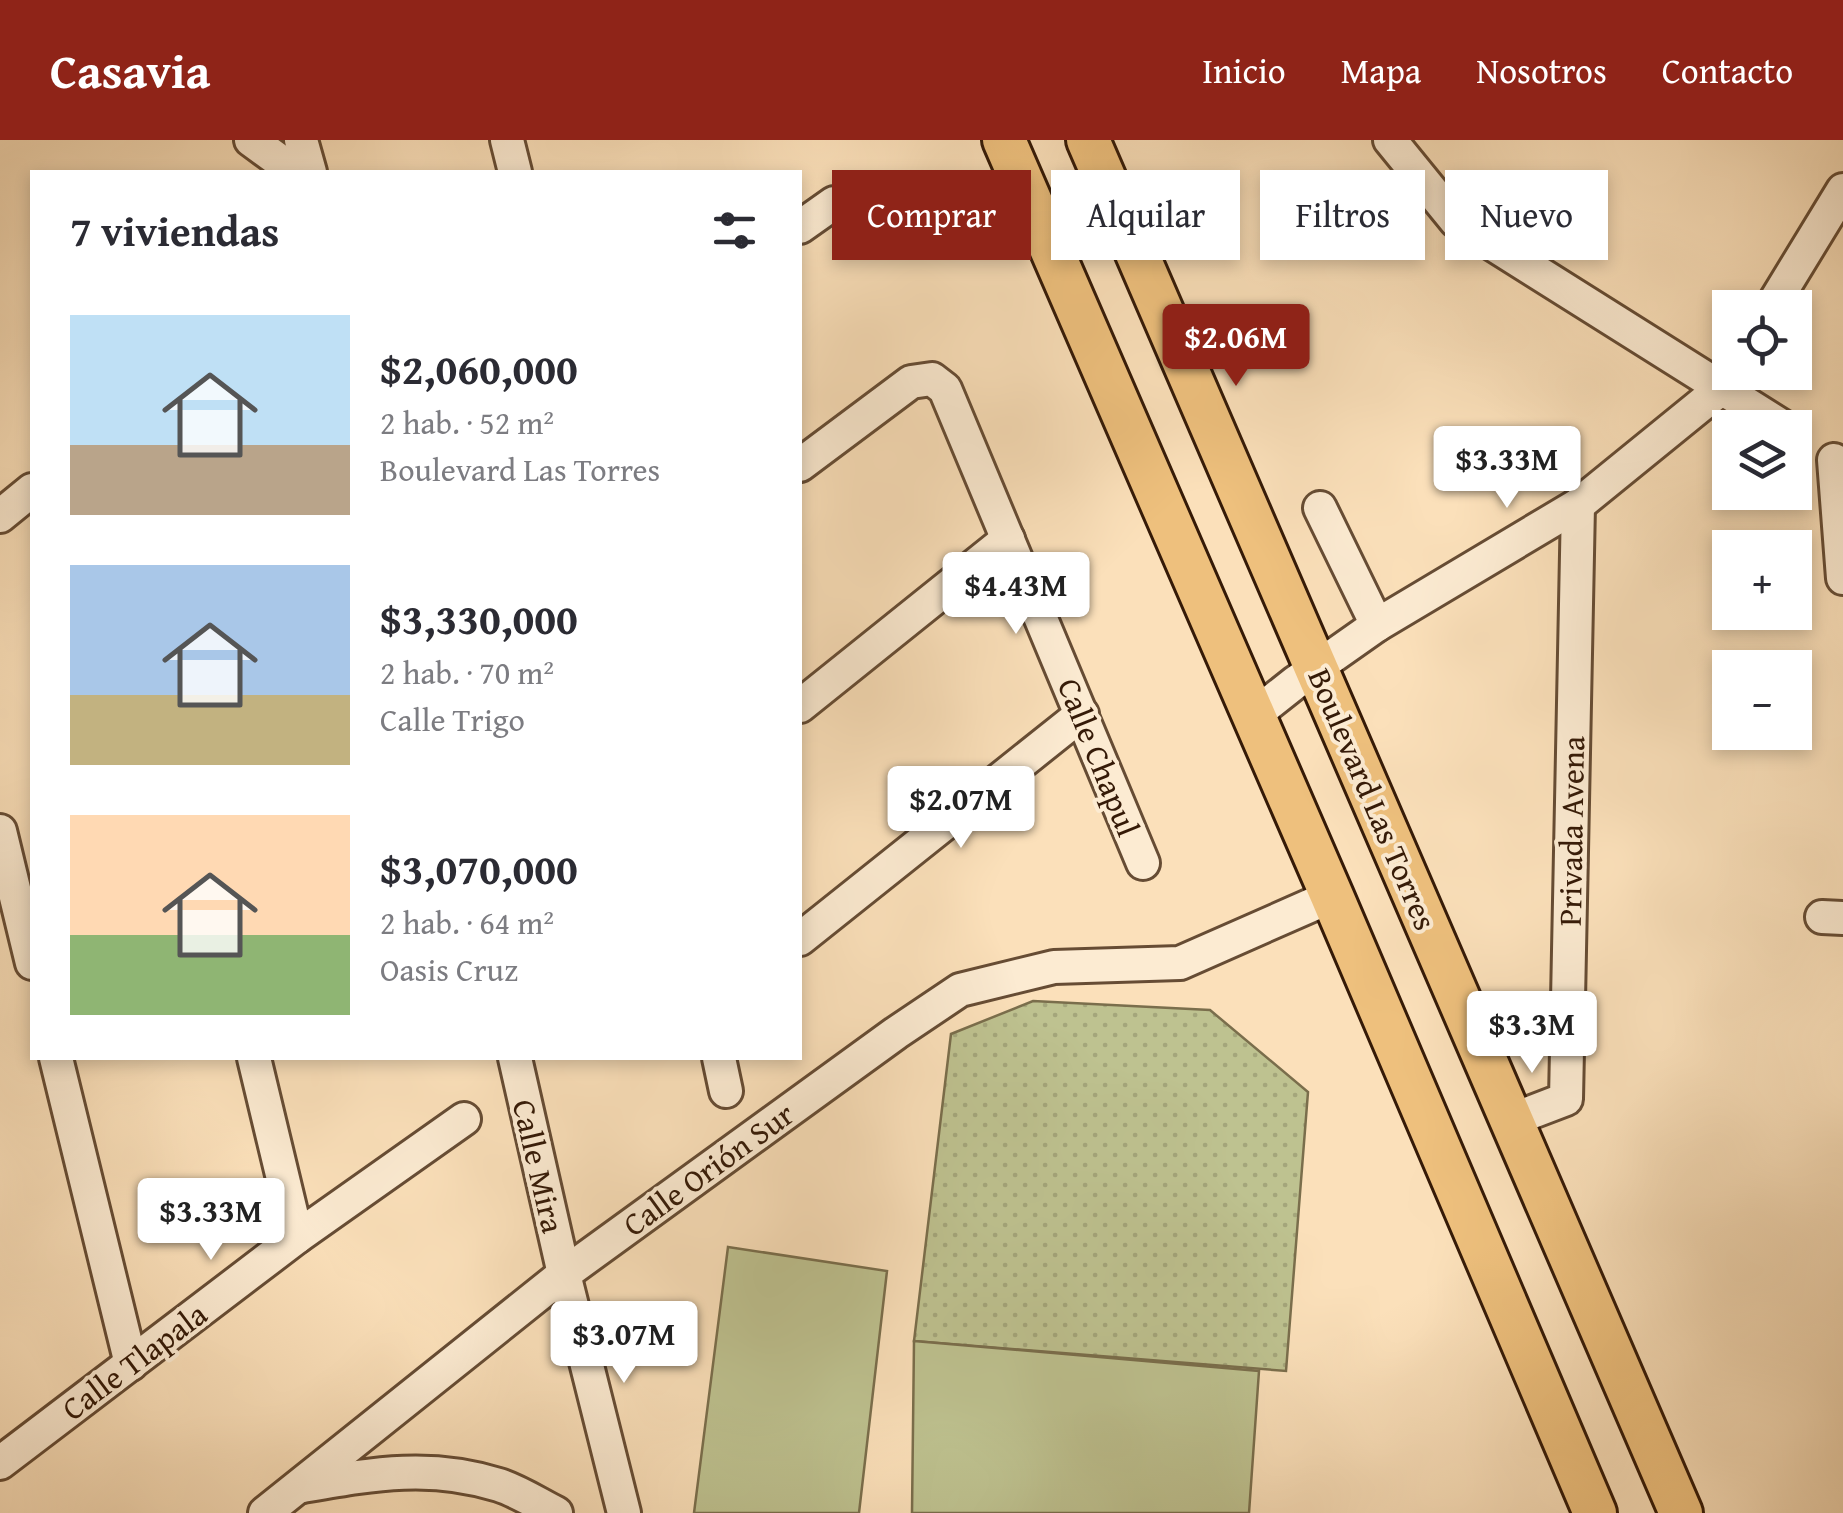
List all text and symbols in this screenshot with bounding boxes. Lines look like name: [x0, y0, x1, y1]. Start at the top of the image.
text: Casavia: [50, 35, 210, 106]
text: Inicio: [1202, 45, 1286, 96]
text: Mapa: [1341, 45, 1421, 96]
text: Nosotros: [1476, 45, 1607, 96]
text: Contacto: [1662, 45, 1793, 96]
chip: Comprar: [832, 170, 1031, 260]
chip: Alquilar: [1051, 170, 1240, 260]
chip: Filtros: [1260, 170, 1425, 260]
chip: Nuevo: [1445, 170, 1608, 260]
text: 7 viviendas: [70, 200, 279, 261]
icon: filters: [707, 203, 762, 258]
map controls: [1712, 290, 1812, 750]
button: locate: [1712, 290, 1812, 390]
pin: $2.06M: [1155, 304, 1317, 389]
text: $2.06M: [1185, 313, 1287, 360]
text: $2,060,000: [380, 338, 578, 399]
icon: home: [150, 355, 270, 475]
text: 2 hab. · 52 m²: [380, 399, 554, 446]
button: layers: [1712, 410, 1812, 510]
pin: $3.33M: [1426, 426, 1588, 511]
text: $3.33M: [1456, 435, 1558, 482]
text: Boulevard Las Torres: [380, 446, 660, 493]
button: +: [1712, 530, 1812, 630]
pin: $4.43M: [935, 552, 1097, 637]
text: $4.43M: [965, 561, 1067, 608]
text: $3,330,000: [380, 588, 578, 649]
icon: home: [150, 605, 270, 725]
text: 2 hab. · 70 m²: [380, 649, 554, 696]
button: −: [1712, 650, 1812, 750]
street label: Boulevard Las Torres: [1297, 661, 1449, 937]
street label: Calle Chapul: [1046, 671, 1152, 843]
text: Calle Trigo: [380, 696, 525, 743]
street label: Privada Avena: [1546, 736, 1596, 926]
pin: $2.07M: [880, 766, 1042, 851]
text: $2.07M: [910, 775, 1012, 822]
text: $3,070,000: [380, 838, 578, 899]
icon: home: [150, 855, 270, 975]
text: 2 hab. · 64 m²: [380, 899, 554, 946]
text: Oasis Cruz: [380, 946, 518, 993]
pin: $3.3M: [1462, 991, 1602, 1076]
text: $3.3M: [1489, 1000, 1575, 1047]
street label: Calle Orión Sur: [613, 1091, 803, 1247]
street label: Calle Mira: [501, 1095, 577, 1237]
pin: $3.33M: [130, 1178, 292, 1263]
text: $3.33M: [160, 1187, 262, 1234]
street label: Calle Tlapala: [52, 1291, 216, 1431]
pin: $3.07M: [543, 1301, 705, 1386]
text: $3.07M: [573, 1310, 675, 1357]

